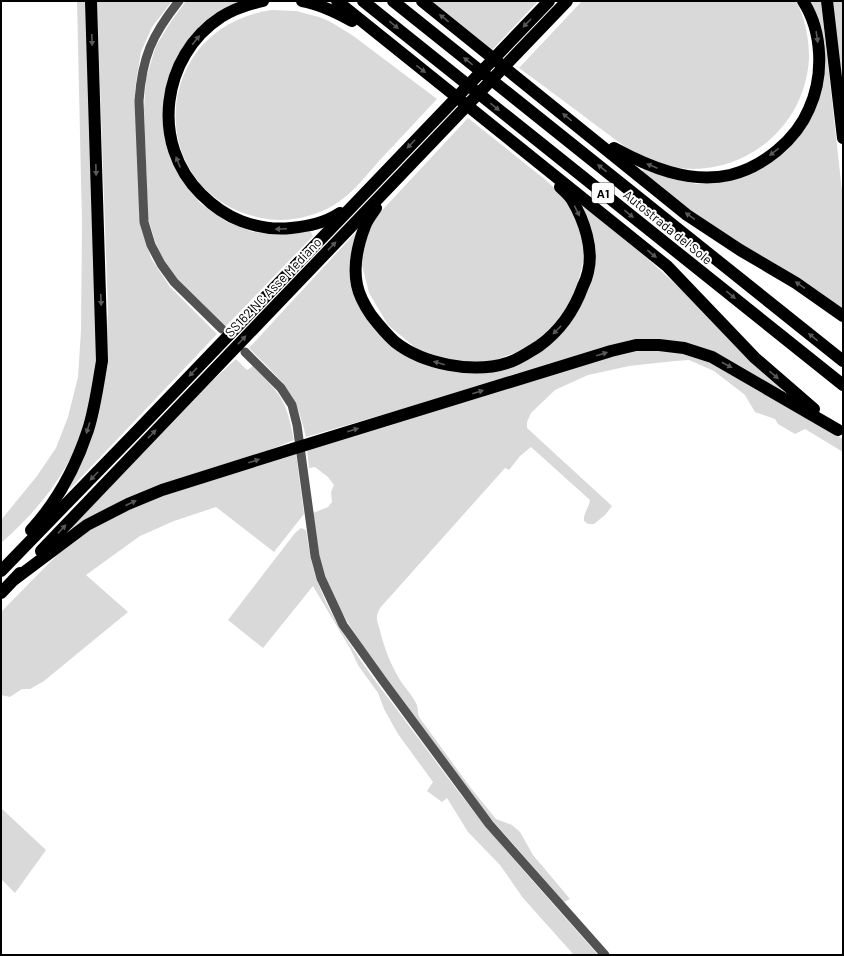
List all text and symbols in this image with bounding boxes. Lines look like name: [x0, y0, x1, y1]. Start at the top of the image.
one-way arrow: [438, 14, 449, 22]
one-way arrow: [522, 18, 532, 28]
one-way arrow: [388, 21, 399, 30]
one-way arrow: [814, 31, 820, 43]
one-way arrow: [89, 34, 96, 46]
one-way arrow: [192, 35, 200, 46]
one-way arrow: [462, 56, 473, 65]
one-way arrow: [416, 65, 427, 74]
one-way arrow: [490, 102, 501, 111]
one-way arrow: [561, 113, 572, 121]
one-way arrow: [406, 139, 416, 149]
one-way arrow: [769, 148, 780, 156]
one-way arrow: [175, 155, 181, 167]
one-way arrow: [646, 163, 657, 169]
one-way arrow: [93, 164, 100, 176]
one-way arrow: [596, 164, 607, 172]
road number: A1: [592, 183, 614, 203]
street label: Autostrada del Sole: [620, 186, 716, 268]
one-way arrow: [574, 205, 580, 216]
one-way arrow: [624, 210, 635, 219]
one-way arrow: [684, 212, 695, 220]
one-way arrow: [275, 225, 287, 232]
street label: SS162 NC Asse Mediano: [221, 234, 325, 340]
one-way arrow: [327, 241, 336, 251]
one-way arrow: [647, 249, 658, 258]
one-way arrow: [794, 281, 805, 289]
one-way arrow: [725, 291, 736, 300]
one-way arrow: [97, 294, 104, 306]
one-way arrow: [552, 325, 562, 334]
one-way arrow: [807, 333, 818, 341]
one-way arrow: [237, 335, 247, 345]
one-way arrow: [596, 351, 608, 357]
one-way arrow: [433, 359, 445, 365]
one-way arrow: [721, 362, 733, 368]
one-way arrow: [189, 367, 198, 377]
one-way arrow: [769, 370, 780, 379]
one-way arrow: [472, 389, 484, 395]
one-way arrow: [85, 423, 91, 435]
one-way arrow: [348, 427, 360, 433]
one-way arrow: [147, 429, 157, 439]
one-way arrow: [248, 458, 260, 464]
one-way arrow: [89, 471, 98, 481]
one-way arrow: [125, 500, 137, 506]
one-way arrow: [58, 524, 67, 534]

